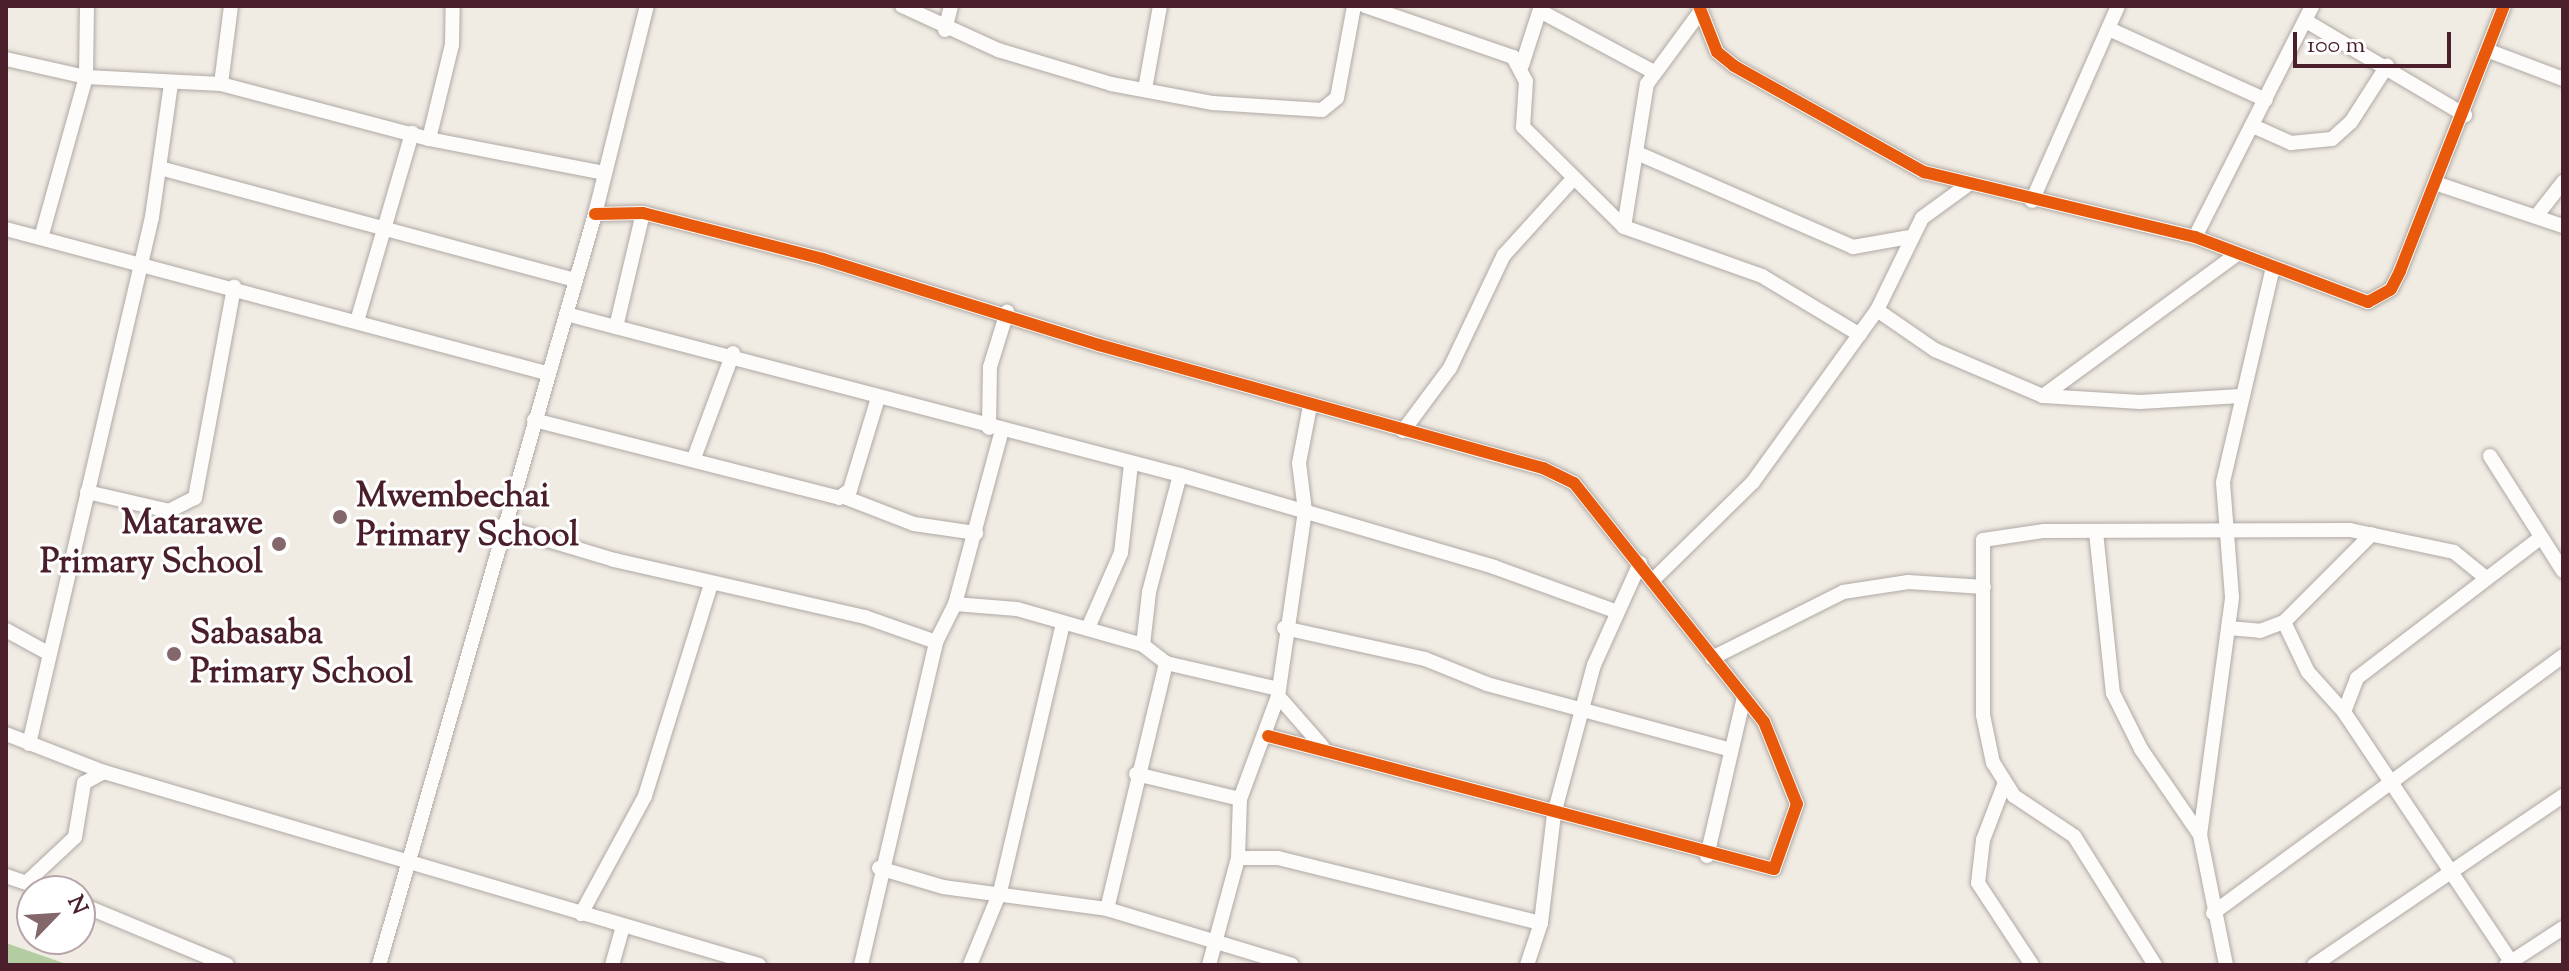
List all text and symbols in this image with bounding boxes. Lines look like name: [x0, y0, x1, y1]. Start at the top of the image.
scale bar: [2297, 16, 2455, 66]
text: 100 m: [2307, 29, 2365, 63]
place label: Mwembechai Primary School: [356, 477, 579, 556]
place label: Matarawe Primary School: [40, 504, 263, 584]
marker: Mwembechai Primary School: [331, 508, 349, 526]
marker: Matarawe Primary School: [270, 535, 288, 553]
place label: Sabasaba Primary School: [190, 614, 413, 694]
marker: Sabasaba Primary School: [165, 645, 183, 663]
north arrow: [16, 875, 96, 955]
text: N: [58, 891, 94, 920]

